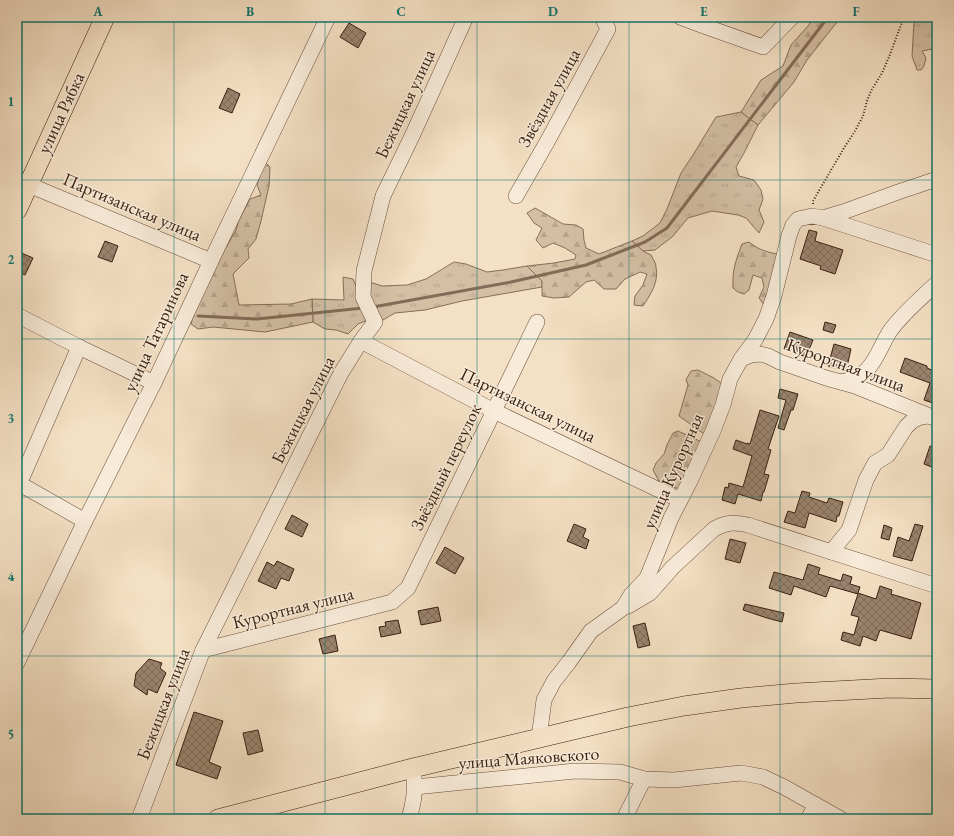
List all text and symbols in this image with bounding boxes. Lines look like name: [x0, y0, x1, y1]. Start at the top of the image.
text: A: [92, 3, 103, 20]
text: B: [246, 3, 254, 20]
text: C: [396, 3, 406, 20]
text: D: [548, 3, 558, 20]
text: E: [700, 3, 708, 20]
text: F: [852, 3, 860, 20]
street label: Звёздная улица: [512, 44, 585, 151]
street label: Бежицкая улица: [369, 45, 440, 162]
street label: улица Рябка: [32, 68, 90, 157]
text: 1: [8, 93, 15, 110]
street label: Партизанская улица: [60, 167, 206, 246]
text: 2: [8, 251, 15, 268]
street label: улица Татаринова: [118, 268, 194, 395]
street label: Курортная улица: [784, 332, 909, 397]
street label: Бежицкая улица: [266, 351, 340, 468]
street label: Партизанская улица: [457, 362, 601, 448]
street label: Звёздный переулок: [405, 399, 486, 534]
street label: улица Курортная: [637, 409, 708, 532]
text: 3: [8, 410, 15, 427]
text: 4: [8, 568, 15, 585]
street label: Курортная улица: [230, 581, 357, 634]
street label: Бежицкая улица: [131, 644, 195, 763]
text: 5: [8, 726, 14, 743]
street label: улица Маяковского: [458, 741, 600, 774]

